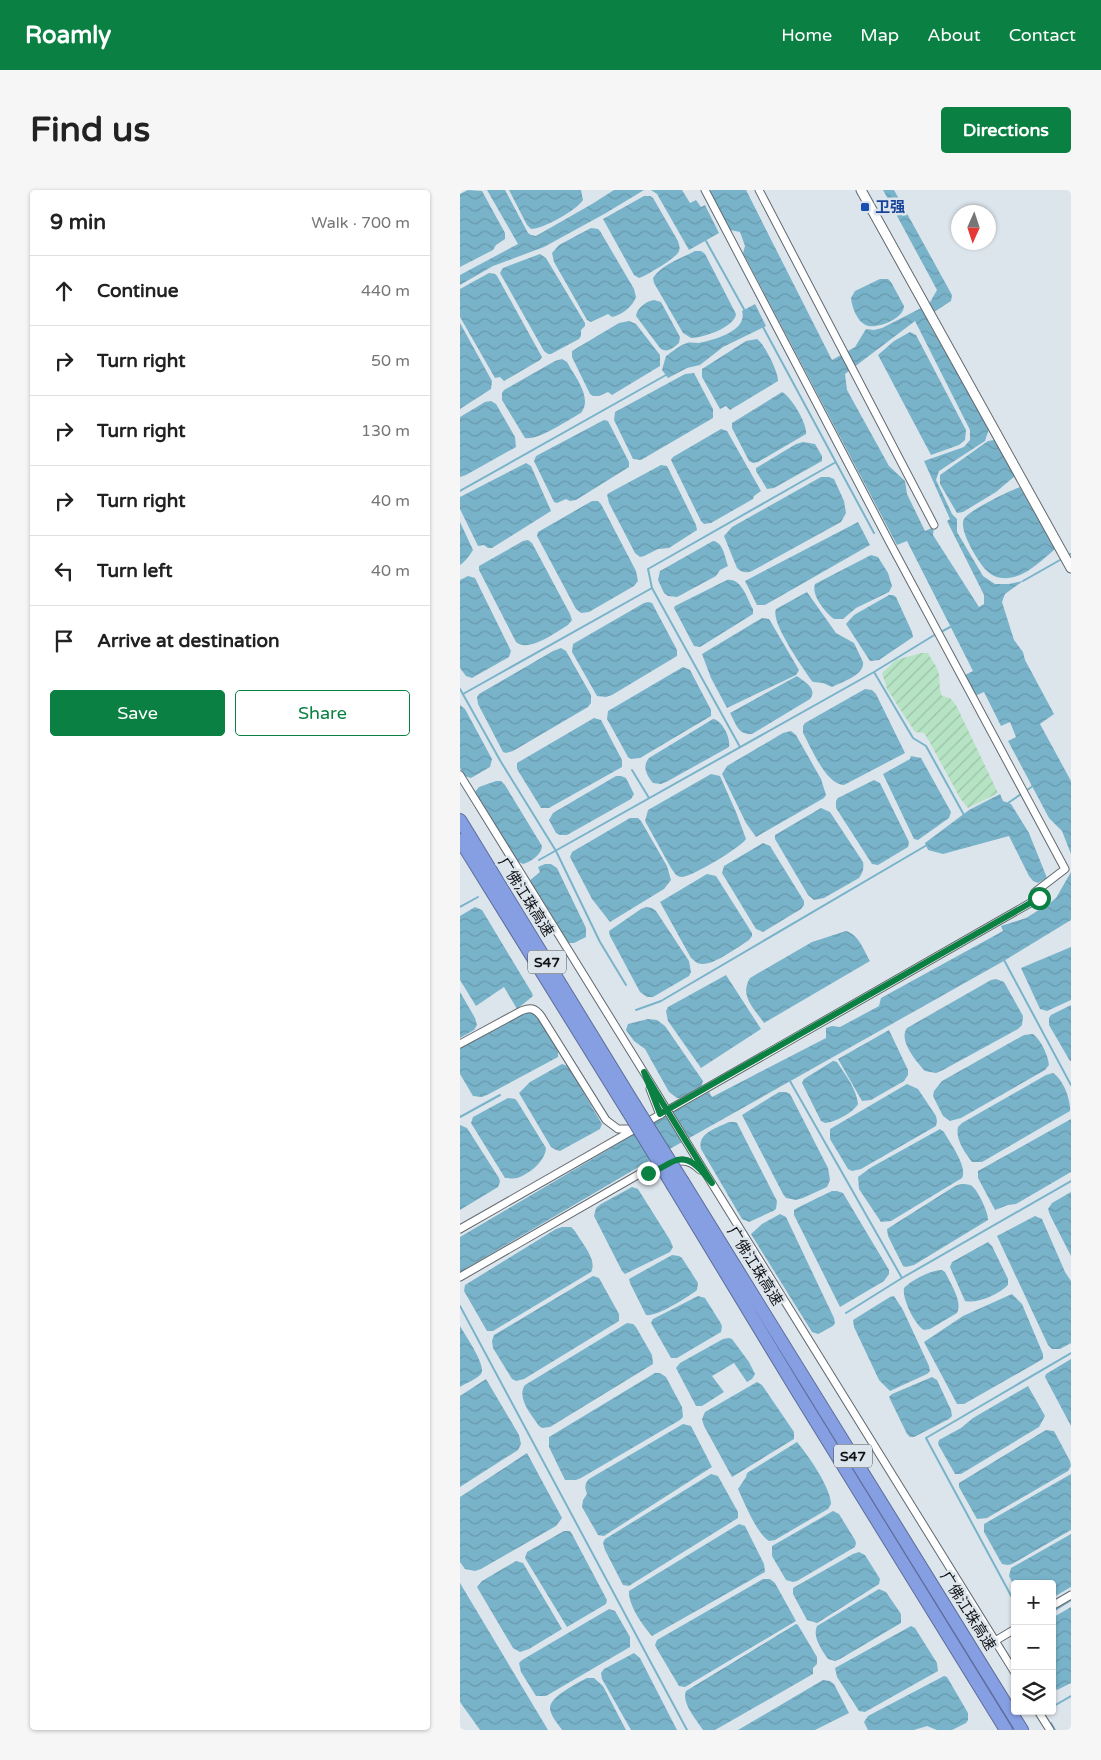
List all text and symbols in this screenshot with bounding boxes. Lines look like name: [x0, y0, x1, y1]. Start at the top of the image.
text: Roamly: [25, 21, 111, 50]
text: Home: [781, 24, 832, 46]
text: Map: [860, 24, 899, 46]
text: About: [927, 24, 981, 46]
text: Contact: [1009, 24, 1076, 46]
button: Directions: [941, 107, 1071, 153]
text: Find us: [30, 109, 150, 151]
place label: 卫强: [875, 198, 905, 216]
marker: 卫强: [859, 201, 871, 213]
north arrow: [951, 205, 996, 250]
text: 9 min: [50, 210, 106, 235]
text: Walk · 700 m: [311, 213, 410, 233]
icon: ahead: [50, 277, 78, 305]
text: Continue: [97, 280, 179, 302]
text: 440 m: [361, 281, 410, 301]
icon: right: [50, 347, 78, 375]
text: Turn right: [97, 350, 185, 372]
text: 50 m: [371, 351, 410, 371]
icon: right: [50, 417, 78, 445]
text: Turn right: [97, 420, 185, 442]
text: 130 m: [361, 421, 410, 441]
icon: right: [50, 487, 78, 515]
text: Turn right: [97, 490, 185, 512]
text: 40 m: [371, 491, 410, 511]
icon: left: [50, 557, 78, 585]
text: Turn left: [97, 560, 173, 582]
text: 40 m: [371, 561, 410, 581]
icon: arrive: [50, 627, 78, 655]
text: Arrive at destination: [97, 630, 280, 652]
button: Save: [50, 690, 225, 736]
button: Share: [235, 690, 410, 736]
street label: 广佛江珠高速: [495, 854, 557, 940]
route start: [1028, 887, 1051, 910]
road number: S47: [528, 950, 566, 974]
route end: [637, 1162, 660, 1185]
street label: 广佛江珠高速: [724, 1223, 786, 1309]
road number: S47: [834, 1444, 872, 1468]
street label: 广佛江珠高速: [937, 1568, 999, 1654]
map controls: [1011, 1580, 1056, 1715]
button: +: [1011, 1580, 1056, 1625]
button: −: [1011, 1625, 1056, 1670]
button: layers: [1011, 1670, 1056, 1715]

